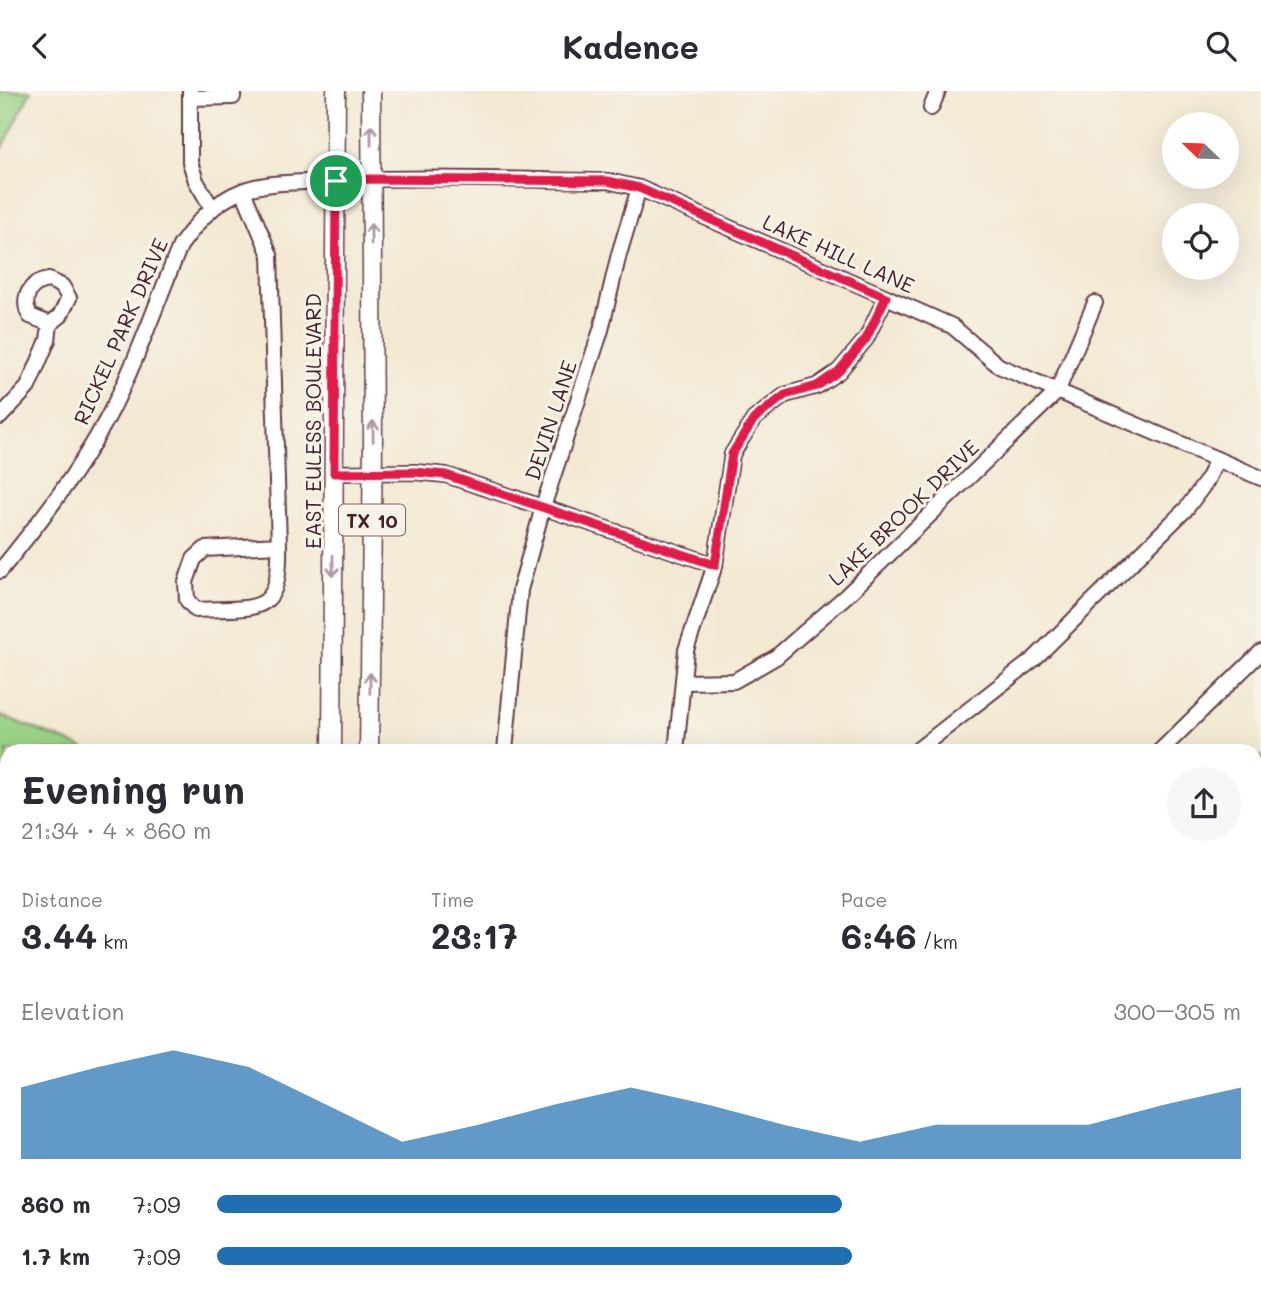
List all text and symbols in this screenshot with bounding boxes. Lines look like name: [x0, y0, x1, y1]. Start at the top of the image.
text: Kadence: [562, 25, 699, 67]
icon: back: [21, 27, 59, 65]
icon: search: [1202, 27, 1240, 65]
north arrow: [1162, 112, 1239, 189]
map controls: [1162, 112, 1239, 280]
one-way arrow: [364, 124, 378, 147]
pin: [306, 151, 366, 211]
icon: arrive: [317, 162, 355, 200]
button: locate: [1162, 203, 1239, 280]
street label: LAKE HILL LANE: [759, 207, 919, 299]
one-way arrow: [364, 222, 378, 245]
street label: RICKEL PARK DRIVE: [67, 233, 173, 429]
street label: EAST EULESS BOULEVARD: [299, 293, 326, 549]
street label: DEVIN LANE: [518, 357, 582, 483]
one-way arrow: [366, 419, 380, 442]
street label: LAKE BROOK DRIVE: [822, 433, 984, 591]
road number: TX 10: [339, 505, 405, 535]
one-way arrow: [326, 554, 340, 577]
one-way arrow: [363, 671, 377, 694]
text: Evening run: [21, 764, 245, 814]
button: share: [1167, 767, 1241, 841]
text: 21:34 · 4 × 860 m: [21, 815, 211, 845]
text: Distance: [21, 887, 103, 912]
text: Time: [431, 887, 474, 912]
text: Pace: [841, 887, 887, 912]
text: 3.44: [21, 912, 97, 958]
text: 23:17: [431, 912, 518, 958]
text: 6:46: [841, 912, 917, 958]
text: km: [97, 929, 128, 954]
text: /km: [917, 929, 958, 954]
text: Elevation: [21, 996, 124, 1026]
text: 300–305 m: [1114, 996, 1241, 1026]
text: 860 m: [21, 1189, 91, 1219]
text: 7:09: [133, 1189, 181, 1219]
text: 1.7 km: [21, 1241, 90, 1271]
text: 7:09: [133, 1241, 181, 1271]

